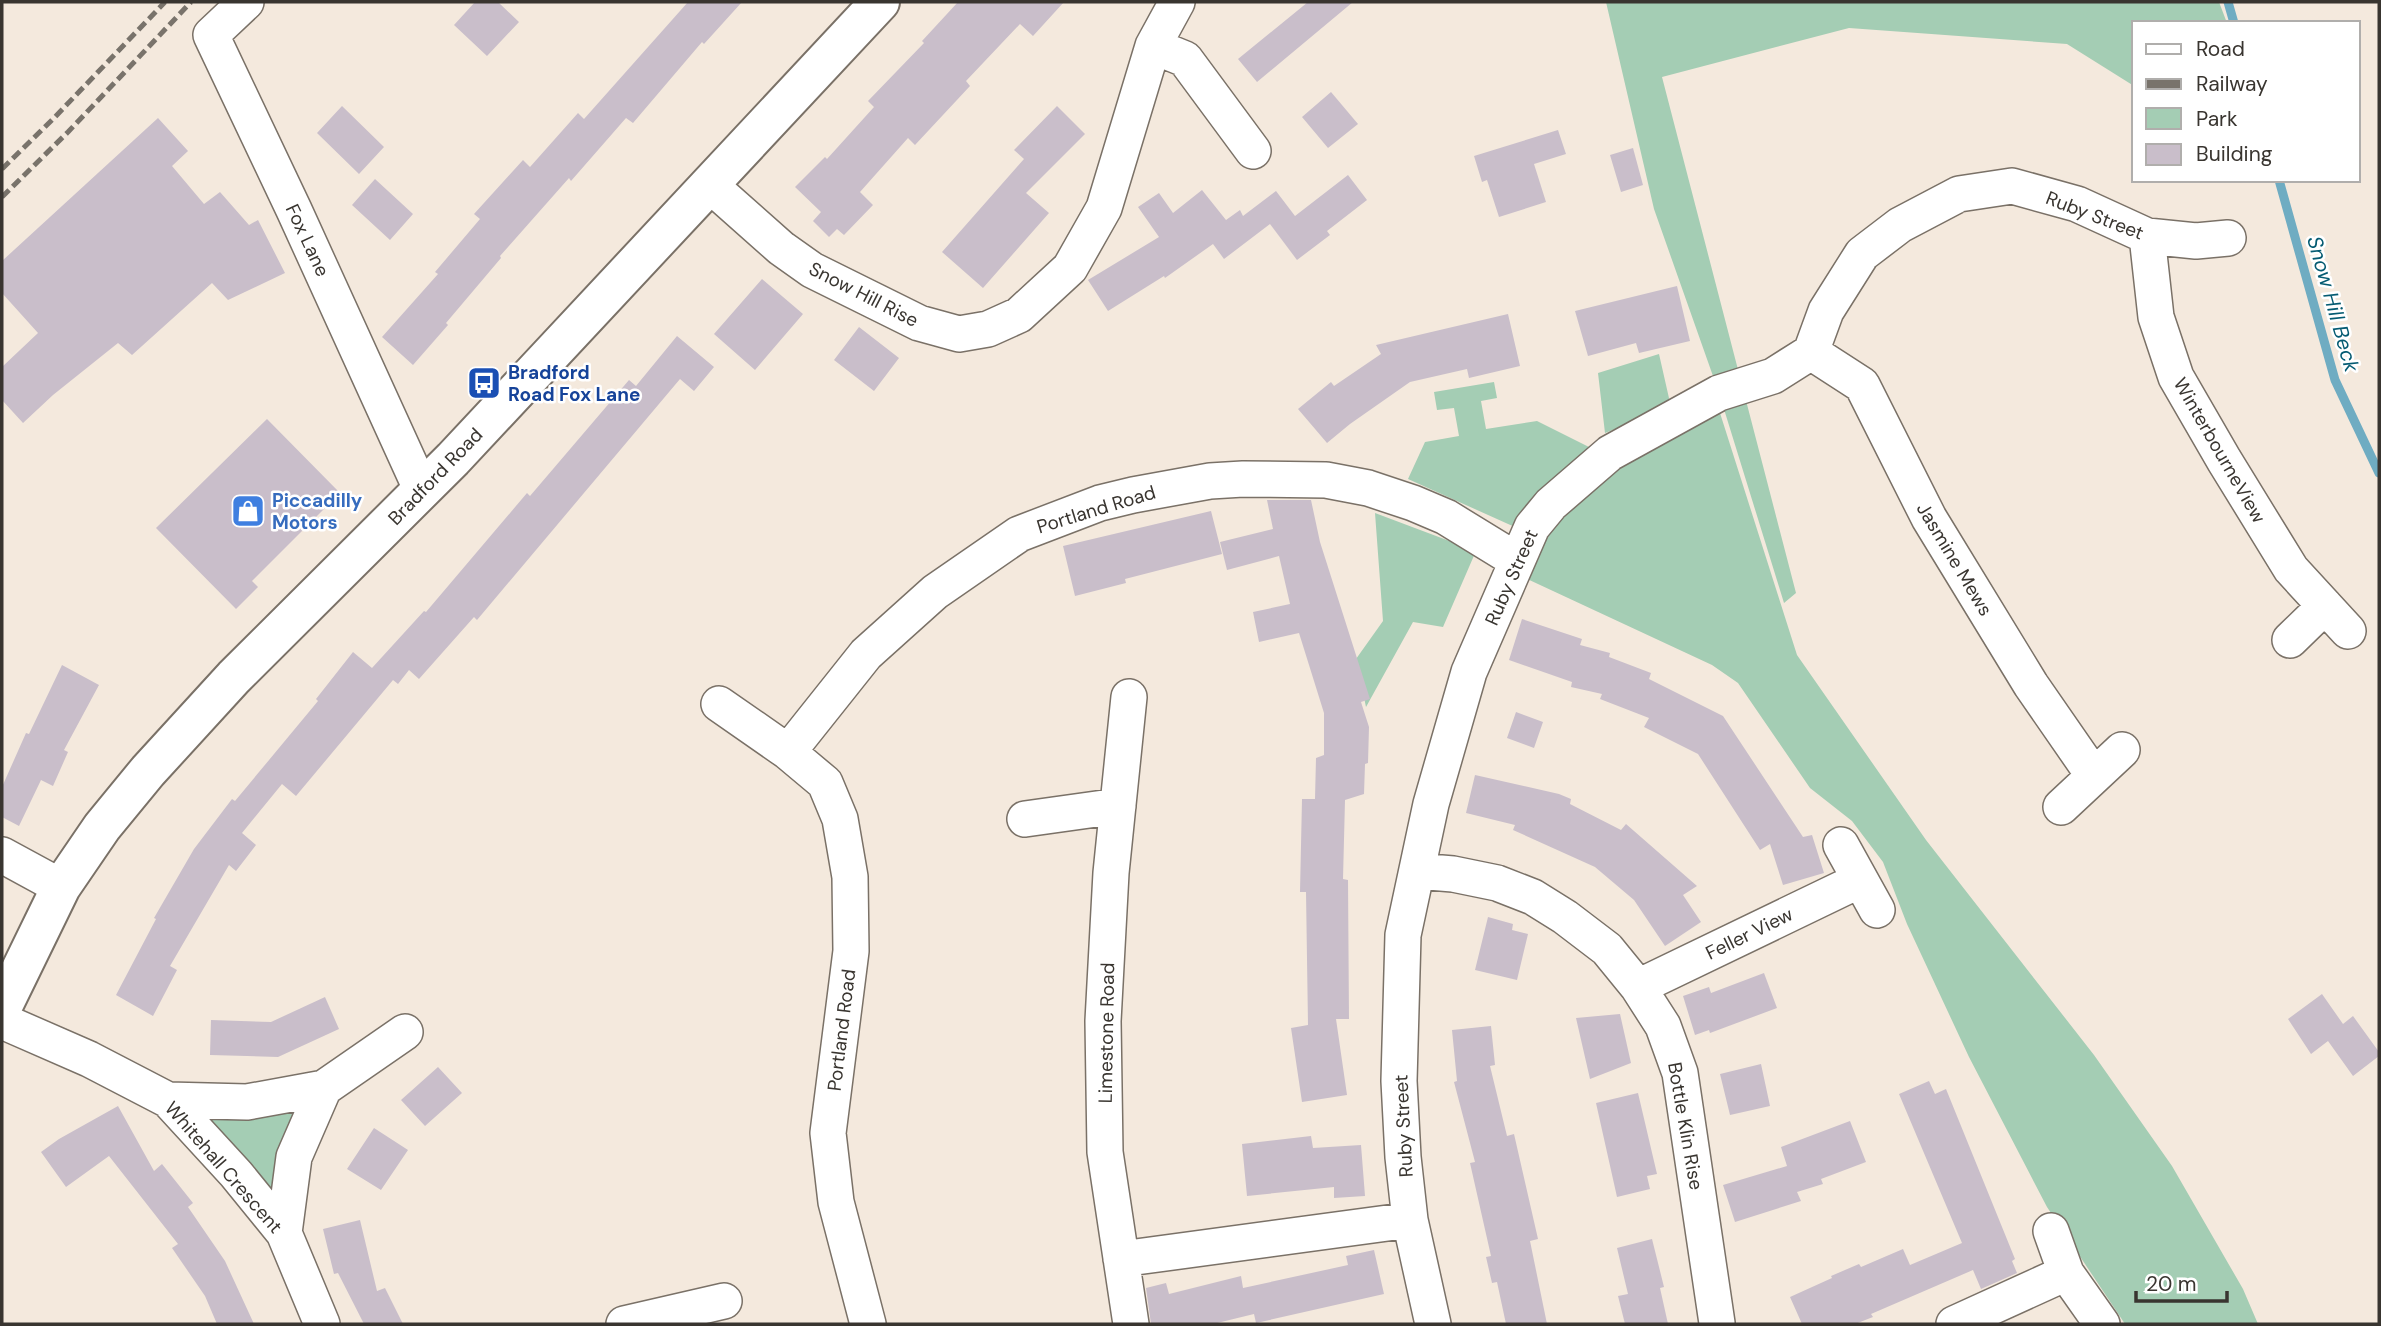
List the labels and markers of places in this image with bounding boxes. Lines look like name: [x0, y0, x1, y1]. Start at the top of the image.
place label: Bradford Road Fox Lane: [508, 360, 640, 407]
bus stop icon: Bradford Road Fox Lane: [465, 364, 503, 402]
place label: Piccadilly Motors: [272, 488, 363, 535]
shop icon: Piccadilly Motors: [229, 492, 267, 530]

